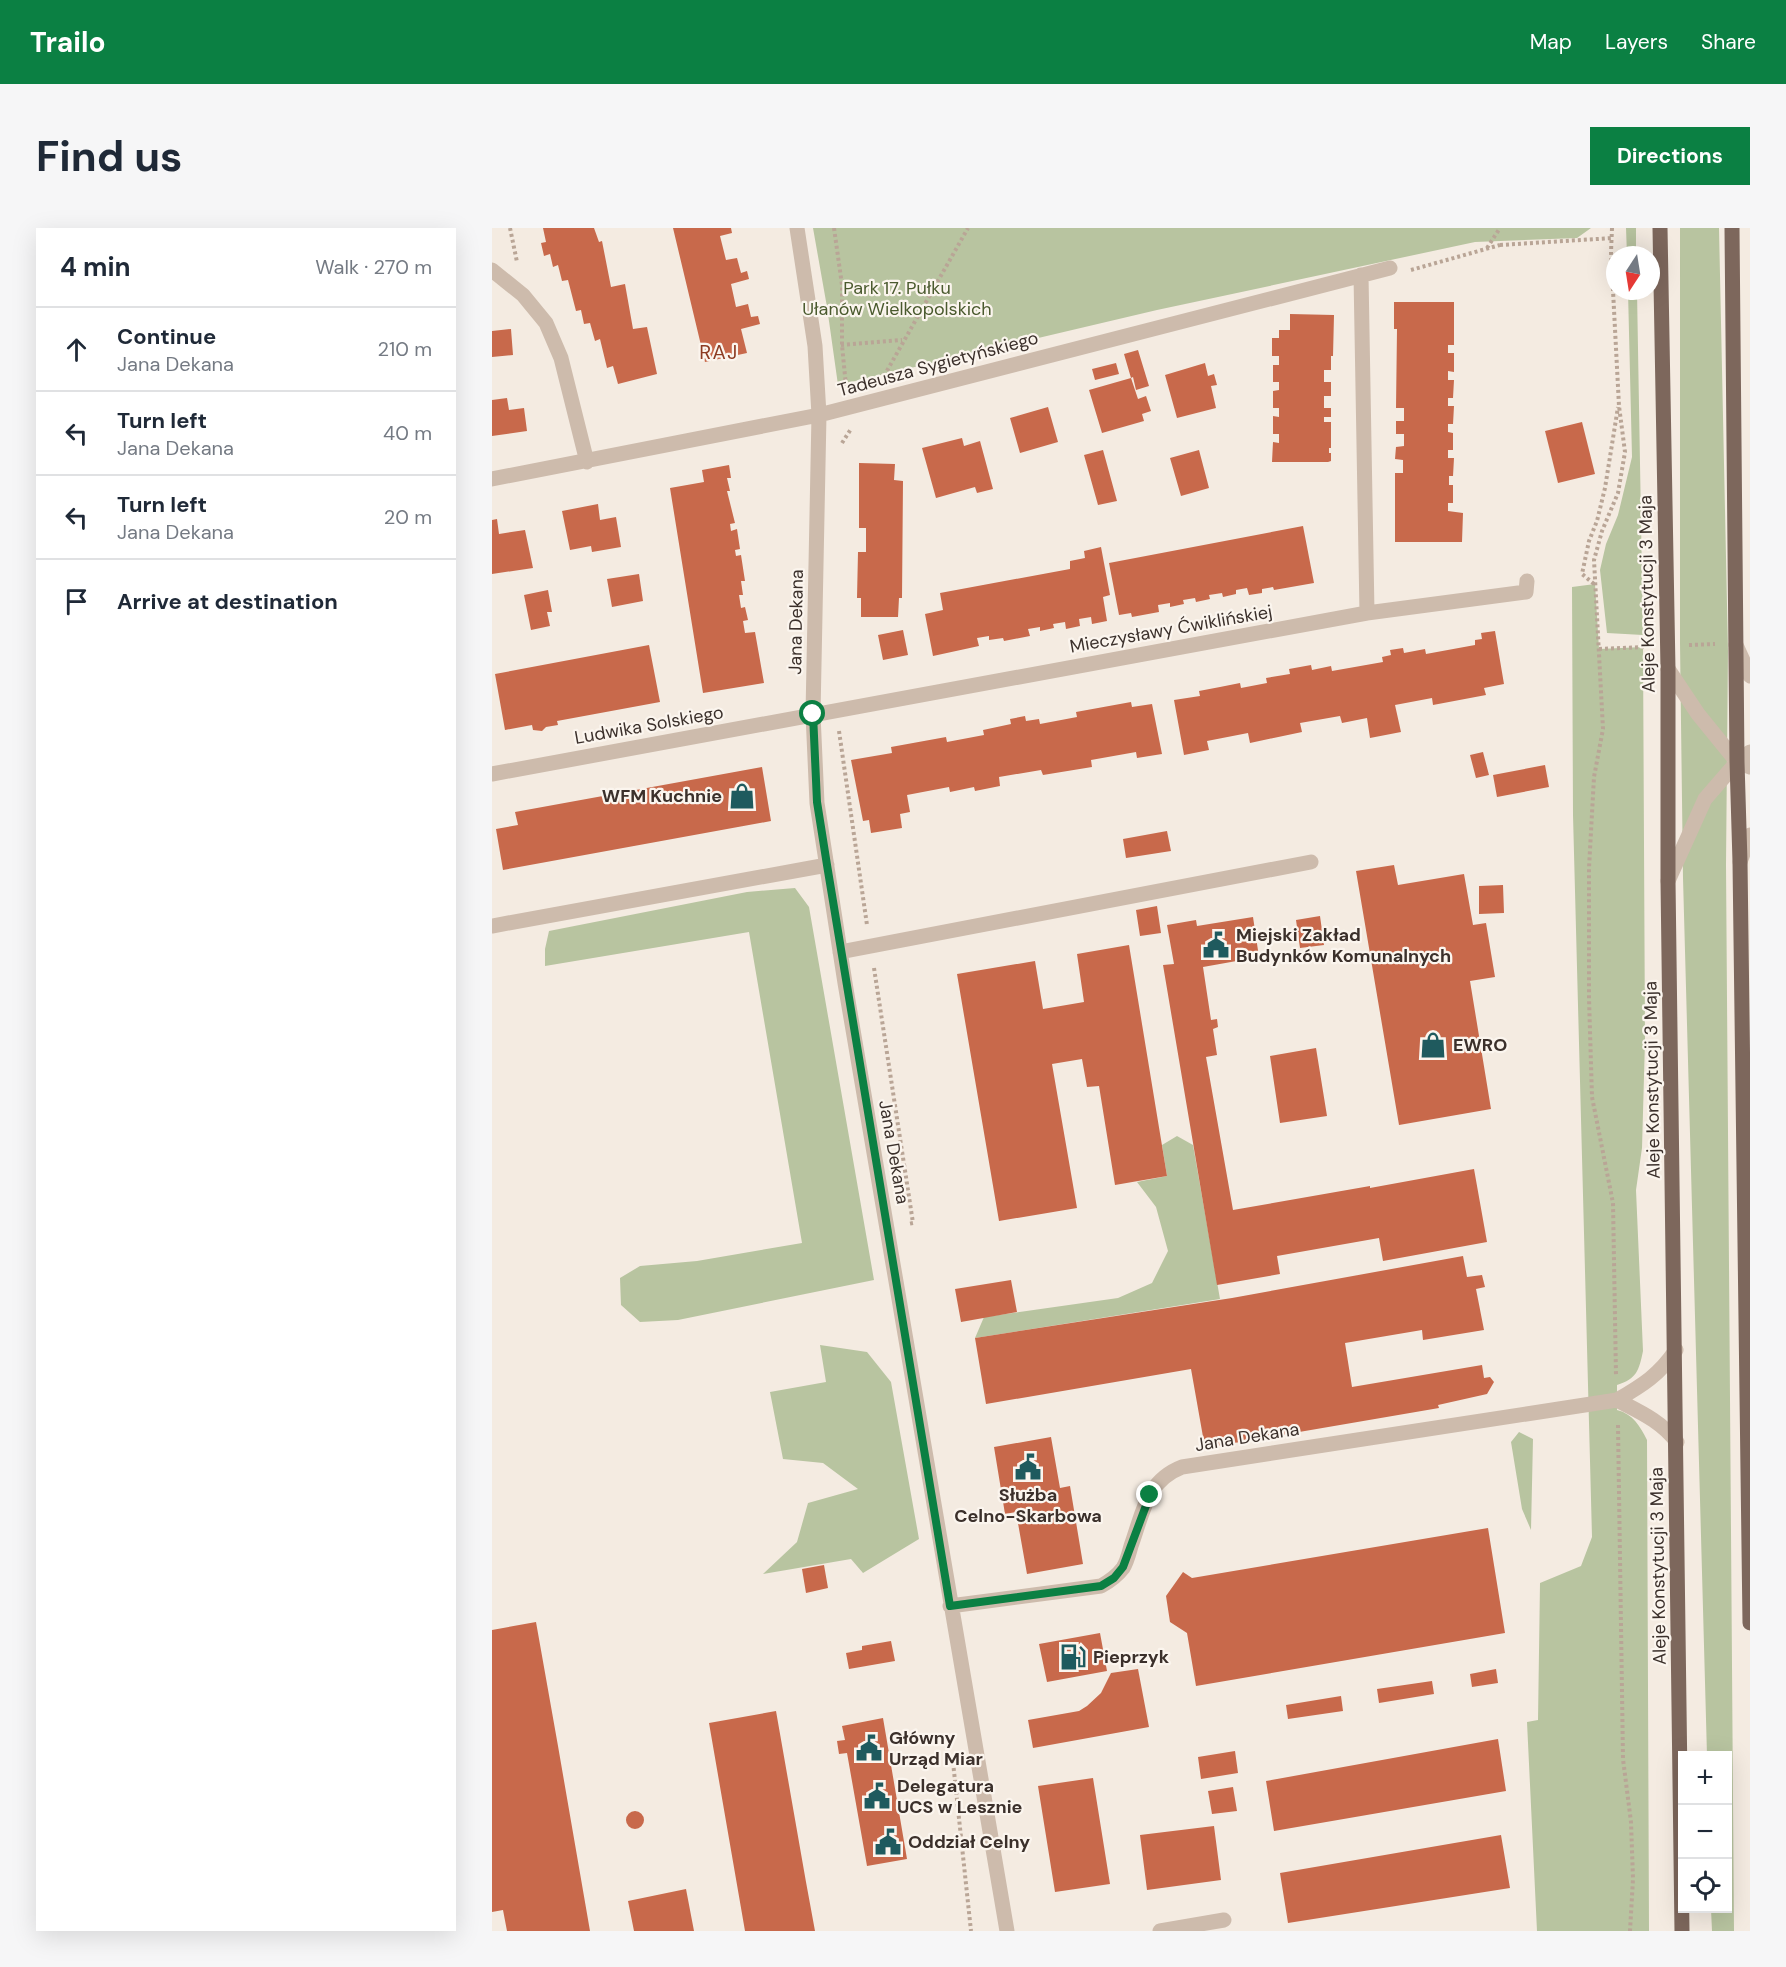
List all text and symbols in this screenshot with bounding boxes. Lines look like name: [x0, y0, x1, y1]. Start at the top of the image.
text: Trailo: [30, 24, 106, 61]
text: Map: [1530, 28, 1572, 56]
text: Layers: [1605, 28, 1668, 56]
text: Share: [1701, 28, 1756, 56]
button: Directions: [1590, 127, 1750, 185]
text: Find us: [36, 129, 182, 184]
north arrow: [1606, 246, 1660, 300]
text: 4 min: [60, 250, 131, 284]
text: Walk · 270 m: [315, 254, 432, 280]
park label: Park 17. Pułku Ułanów Wielkopolskich: [802, 276, 992, 321]
text: Continue: [117, 322, 216, 351]
street label: Tadeusza Sygietyńskiego: [835, 326, 1041, 402]
icon: ahead: [60, 333, 93, 366]
text: 210 m: [377, 336, 432, 362]
district label: RAJ: [699, 339, 739, 365]
text: Jana Dekana: [117, 351, 234, 377]
text: Turn left: [117, 406, 207, 435]
icon: left: [60, 417, 93, 450]
text: 40 m: [383, 420, 432, 446]
text: Jana Dekana: [117, 435, 234, 461]
text: Turn left: [117, 490, 207, 519]
street label: Aleje Konstytucji 3 Maja: [1633, 495, 1661, 693]
icon: left: [60, 501, 93, 534]
text: 20 m: [384, 504, 432, 530]
text: Jana Dekana: [117, 519, 234, 545]
street label: Jana Dekana: [783, 569, 809, 675]
icon: arrive: [60, 585, 93, 618]
text: Arrive at destination: [117, 587, 338, 616]
street label: Mieczysławy Ćwiklińskiej: [1068, 599, 1274, 659]
street label: Ludwika Solskiego: [573, 700, 725, 750]
route start: [799, 700, 825, 726]
shop icon: WFM Kuchnie: [727, 781, 757, 811]
place label: WFM Kuchnie: [602, 784, 722, 808]
place label: Miejski Zakład Budynków Komunalnych: [1236, 923, 1451, 968]
public building icon: Miejski Zakład Budynków Komunalnych: [1201, 930, 1231, 960]
street label: Aleje Konstytucji 3 Maja: [1638, 981, 1666, 1179]
shop icon: EWRO: [1418, 1030, 1448, 1060]
place label: EWRO: [1453, 1033, 1507, 1057]
street label: Jana Dekana: [873, 1098, 915, 1206]
street label: Jana Dekana: [1193, 1417, 1301, 1457]
public building icon: Służba Celno-Skarbowa: [1013, 1452, 1043, 1482]
street label: Aleje Konstytucji 3 Maja: [1644, 1467, 1672, 1665]
route end: [1136, 1481, 1162, 1507]
place label: Służba Celno-Skarbowa: [954, 1483, 1102, 1528]
fuel station icon: Pieprzyk: [1058, 1642, 1088, 1672]
place label: Pieprzyk: [1093, 1645, 1170, 1669]
place label: Główny Urząd Miar: [889, 1726, 983, 1771]
public building icon: Główny Urząd Miar: [854, 1733, 884, 1763]
map controls: [1678, 1751, 1732, 1913]
button: +: [1678, 1751, 1732, 1805]
place label: Delegatura UCS w Lesznie: [897, 1774, 1023, 1819]
public building icon: Delegatura UCS w Lesznie: [862, 1781, 892, 1811]
button: −: [1678, 1805, 1732, 1859]
public building icon: Oddział Celny: [873, 1827, 903, 1857]
place label: Oddział Celny: [908, 1830, 1030, 1854]
button: locate: [1678, 1859, 1732, 1913]

